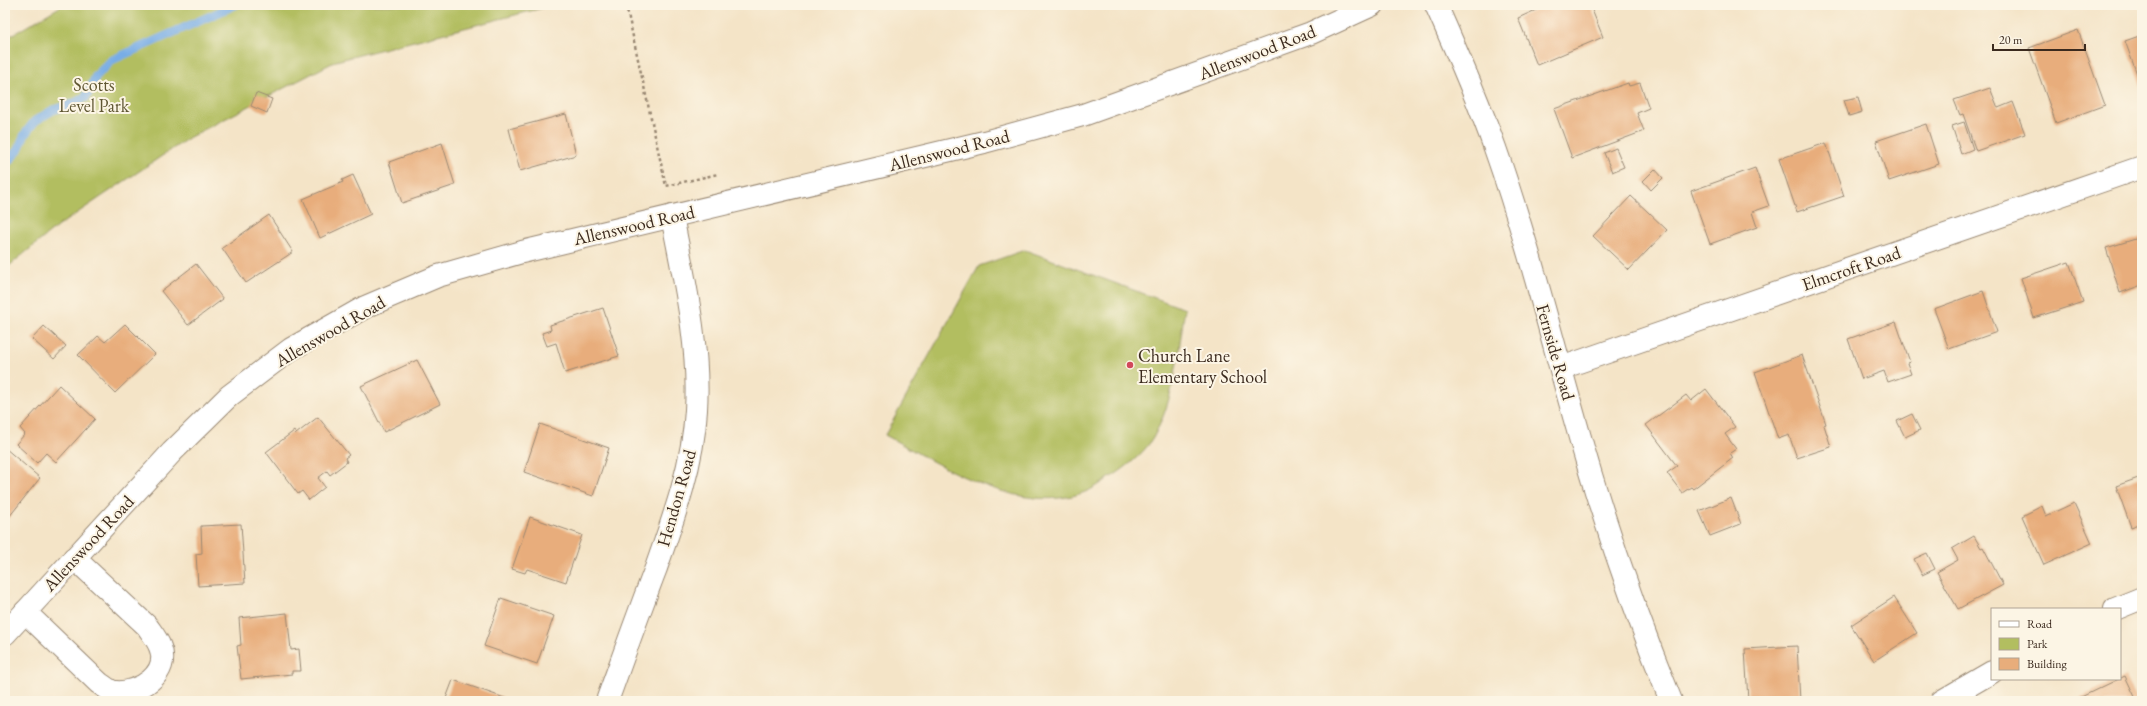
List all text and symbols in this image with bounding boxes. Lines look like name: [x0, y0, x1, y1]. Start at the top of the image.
street label: Allenswood Road: [1194, 19, 1320, 85]
scale bar: [1993, 26, 2085, 52]
text: 20 m: [1999, 32, 2023, 48]
park label: Scotts Level Park: [59, 73, 130, 117]
street label: Allenswood Road: [885, 124, 1013, 176]
street label: Allenswood Road: [570, 200, 698, 250]
street label: Elmcroft Road: [1799, 240, 1904, 296]
street label: Allenswood Road: [270, 290, 390, 372]
street label: Fernside Road: [1531, 301, 1581, 404]
place label: Church Lane Elementary School: [1138, 344, 1267, 388]
marker: Church Lane Elementary School: [1125, 360, 1135, 370]
street label: Hendon Road: [651, 446, 701, 549]
street label: Allenswood Road: [37, 489, 139, 597]
legend: [1991, 608, 2121, 680]
text: Road: [2027, 616, 2053, 632]
text: Park: [2027, 636, 2048, 652]
text: Building: [2027, 656, 2068, 672]

